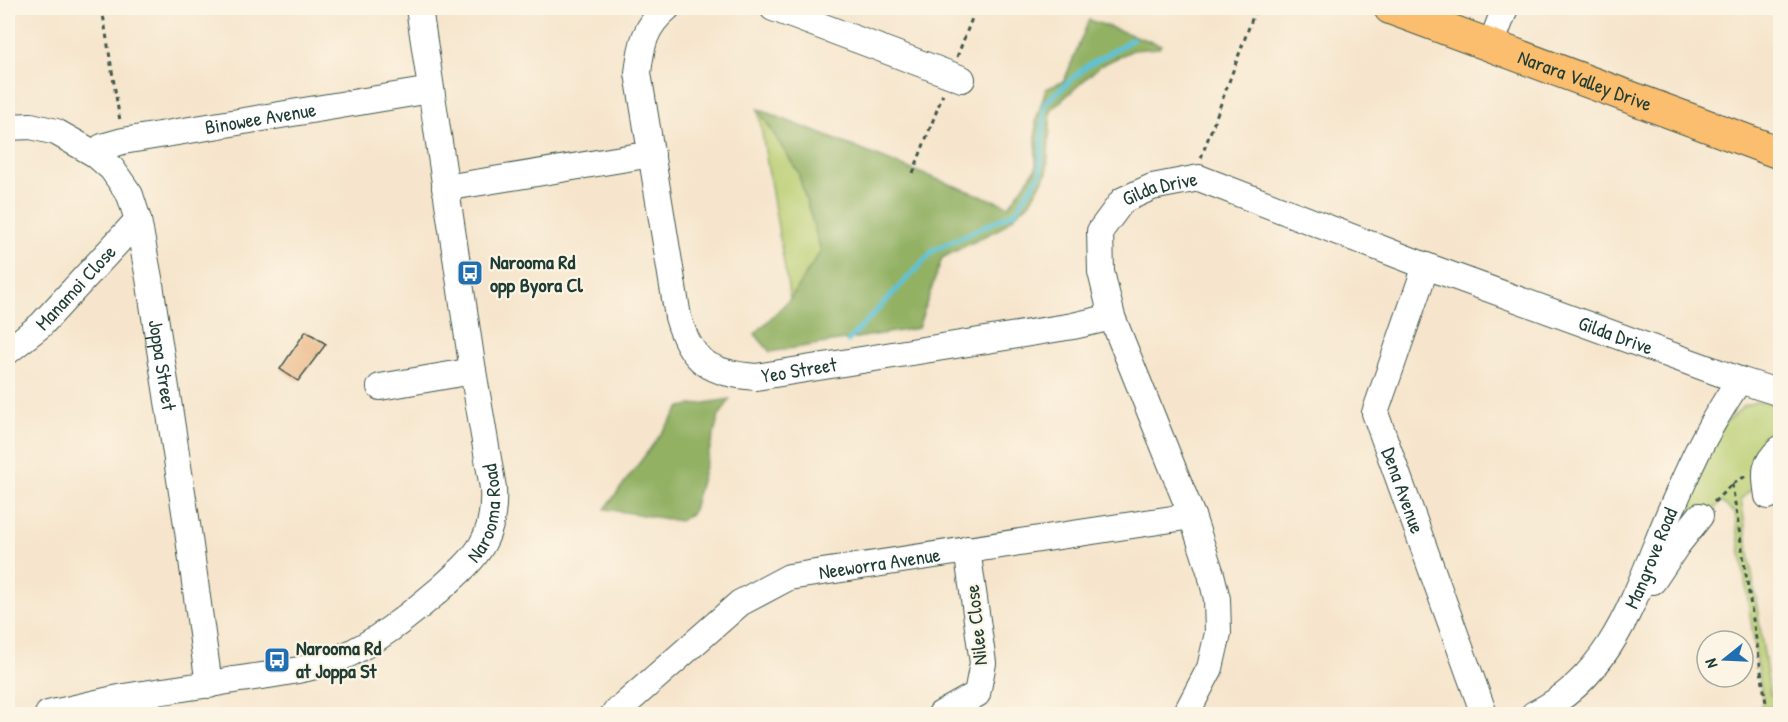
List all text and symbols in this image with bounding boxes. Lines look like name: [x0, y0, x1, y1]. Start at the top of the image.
street label: Narara Valley Drive: [1515, 43, 1656, 117]
street label: Binowee Avenue: [203, 95, 318, 140]
street label: Gilda Drive: [1118, 165, 1200, 212]
street label: Manamoi Close: [29, 239, 122, 336]
place label: Narooma Rd opp Byora Cl: [490, 248, 584, 299]
bus stop icon: Narooma Rd opp Byora Cl: [455, 258, 485, 288]
street label: Gilda Drive: [1575, 309, 1657, 361]
street label: Joppa Street: [143, 317, 183, 413]
street label: Yeo Street: [759, 350, 840, 389]
street label: Dena Avenue: [1376, 444, 1432, 537]
street label: Narooma Road: [460, 462, 506, 568]
street label: Mangrove Road: [1617, 503, 1683, 613]
street label: Neeworra Avenue: [817, 540, 942, 585]
street label: Nilee Close: [958, 583, 993, 667]
north arrow: [1695, 629, 1755, 689]
place label: Narooma Rd at Joppa St: [296, 634, 381, 685]
bus stop icon: Narooma Rd at Joppa St: [262, 645, 292, 675]
text: N: [1699, 656, 1723, 671]

